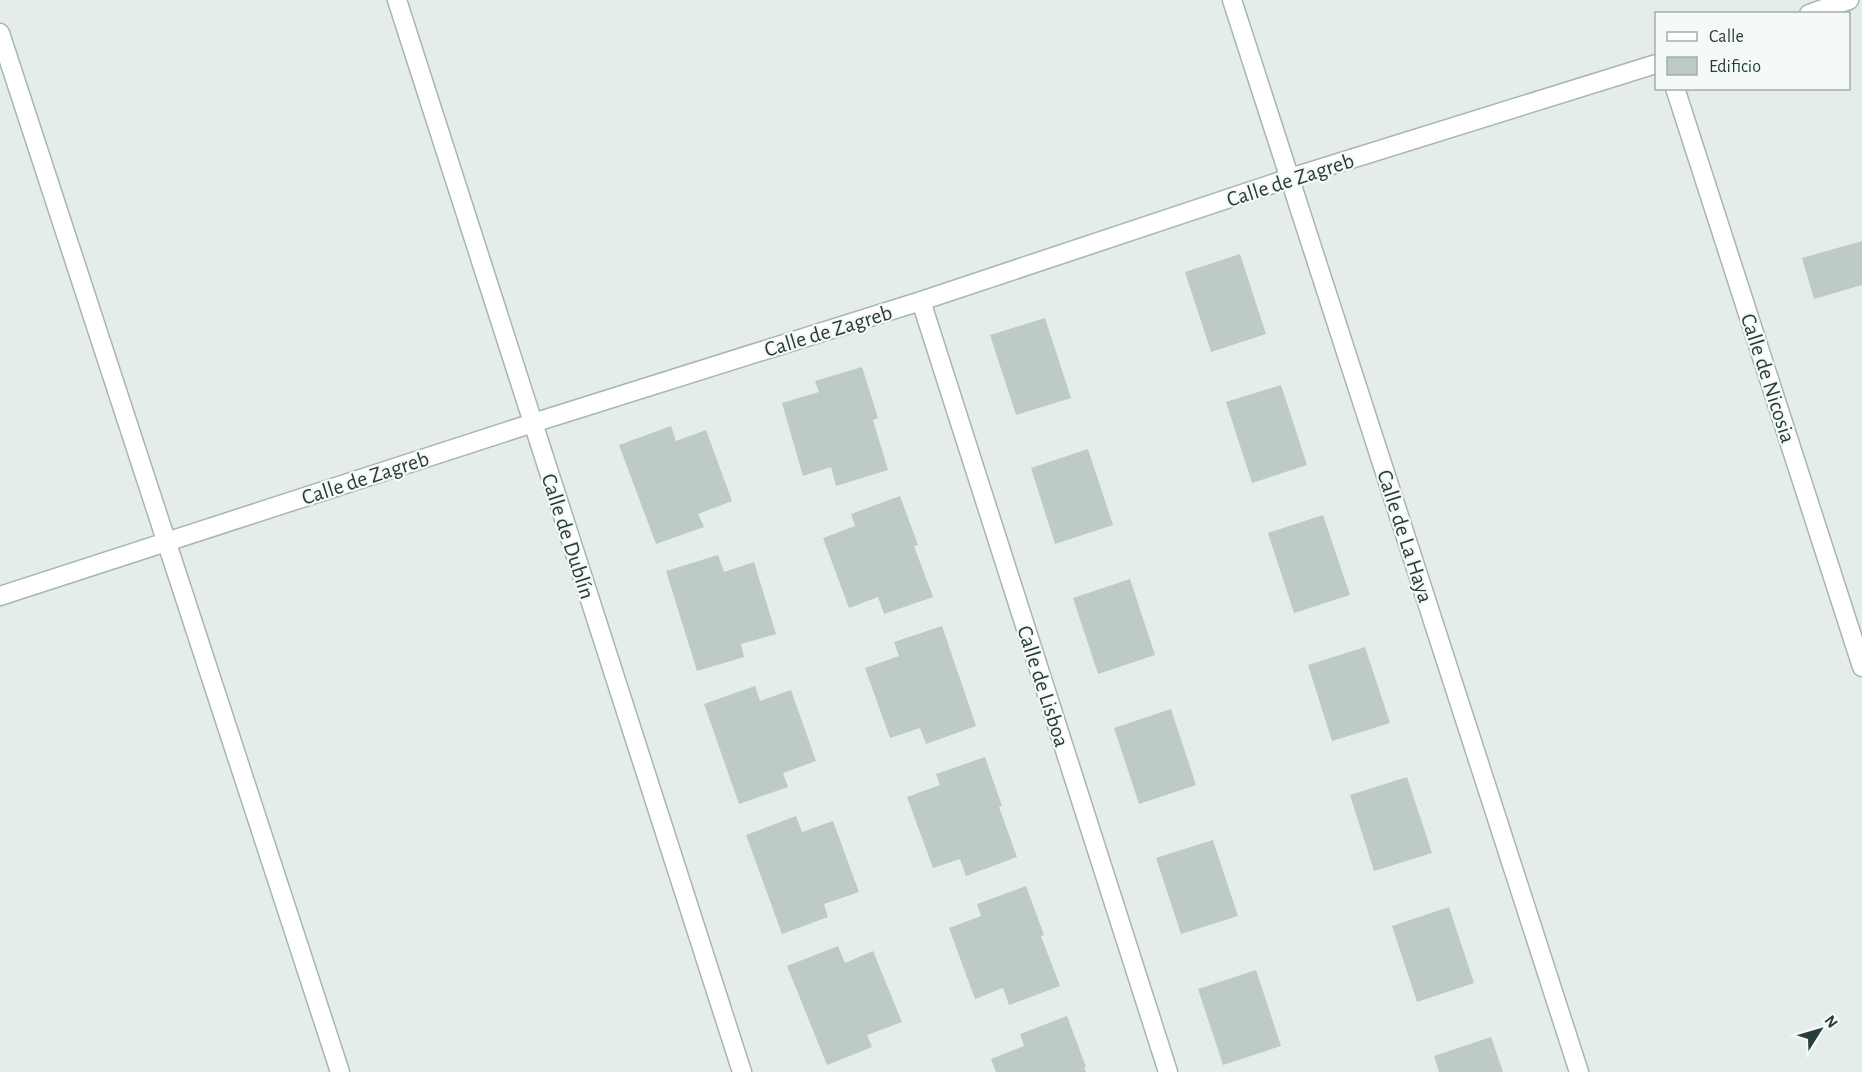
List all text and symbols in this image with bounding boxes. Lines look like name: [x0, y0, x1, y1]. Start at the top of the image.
legend: [1655, 12, 1850, 90]
text: Calle: [1709, 28, 1744, 46]
text: Edificio: [1709, 58, 1761, 76]
street label: Calle de Zagreb: [1224, 149, 1357, 211]
street label: Calle de Zagreb: [762, 301, 895, 361]
street label: Calle de Nicosia: [1737, 311, 1799, 446]
street label: Calle de Zagreb: [299, 447, 432, 509]
street label: Calle de La Haya: [1373, 467, 1437, 605]
street label: Calle de Dublín: [537, 471, 599, 602]
street label: Calle de Lisboa: [1013, 623, 1073, 750]
north arrow: [1790, 1000, 1850, 1060]
text: N: [1821, 1012, 1841, 1031]

